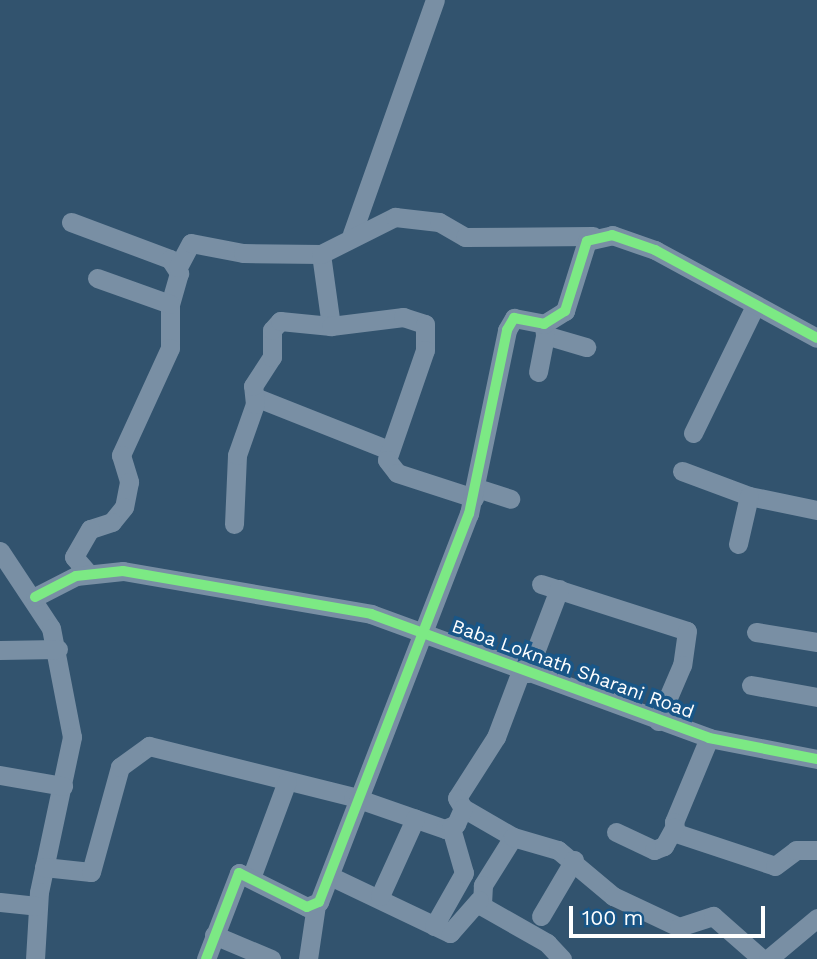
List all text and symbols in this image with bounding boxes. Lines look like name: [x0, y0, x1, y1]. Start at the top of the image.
street label: Baba Loknath Sharani Road: [449, 614, 697, 724]
scale bar: [572, 892, 768, 936]
text: 100 m: [582, 905, 644, 930]

